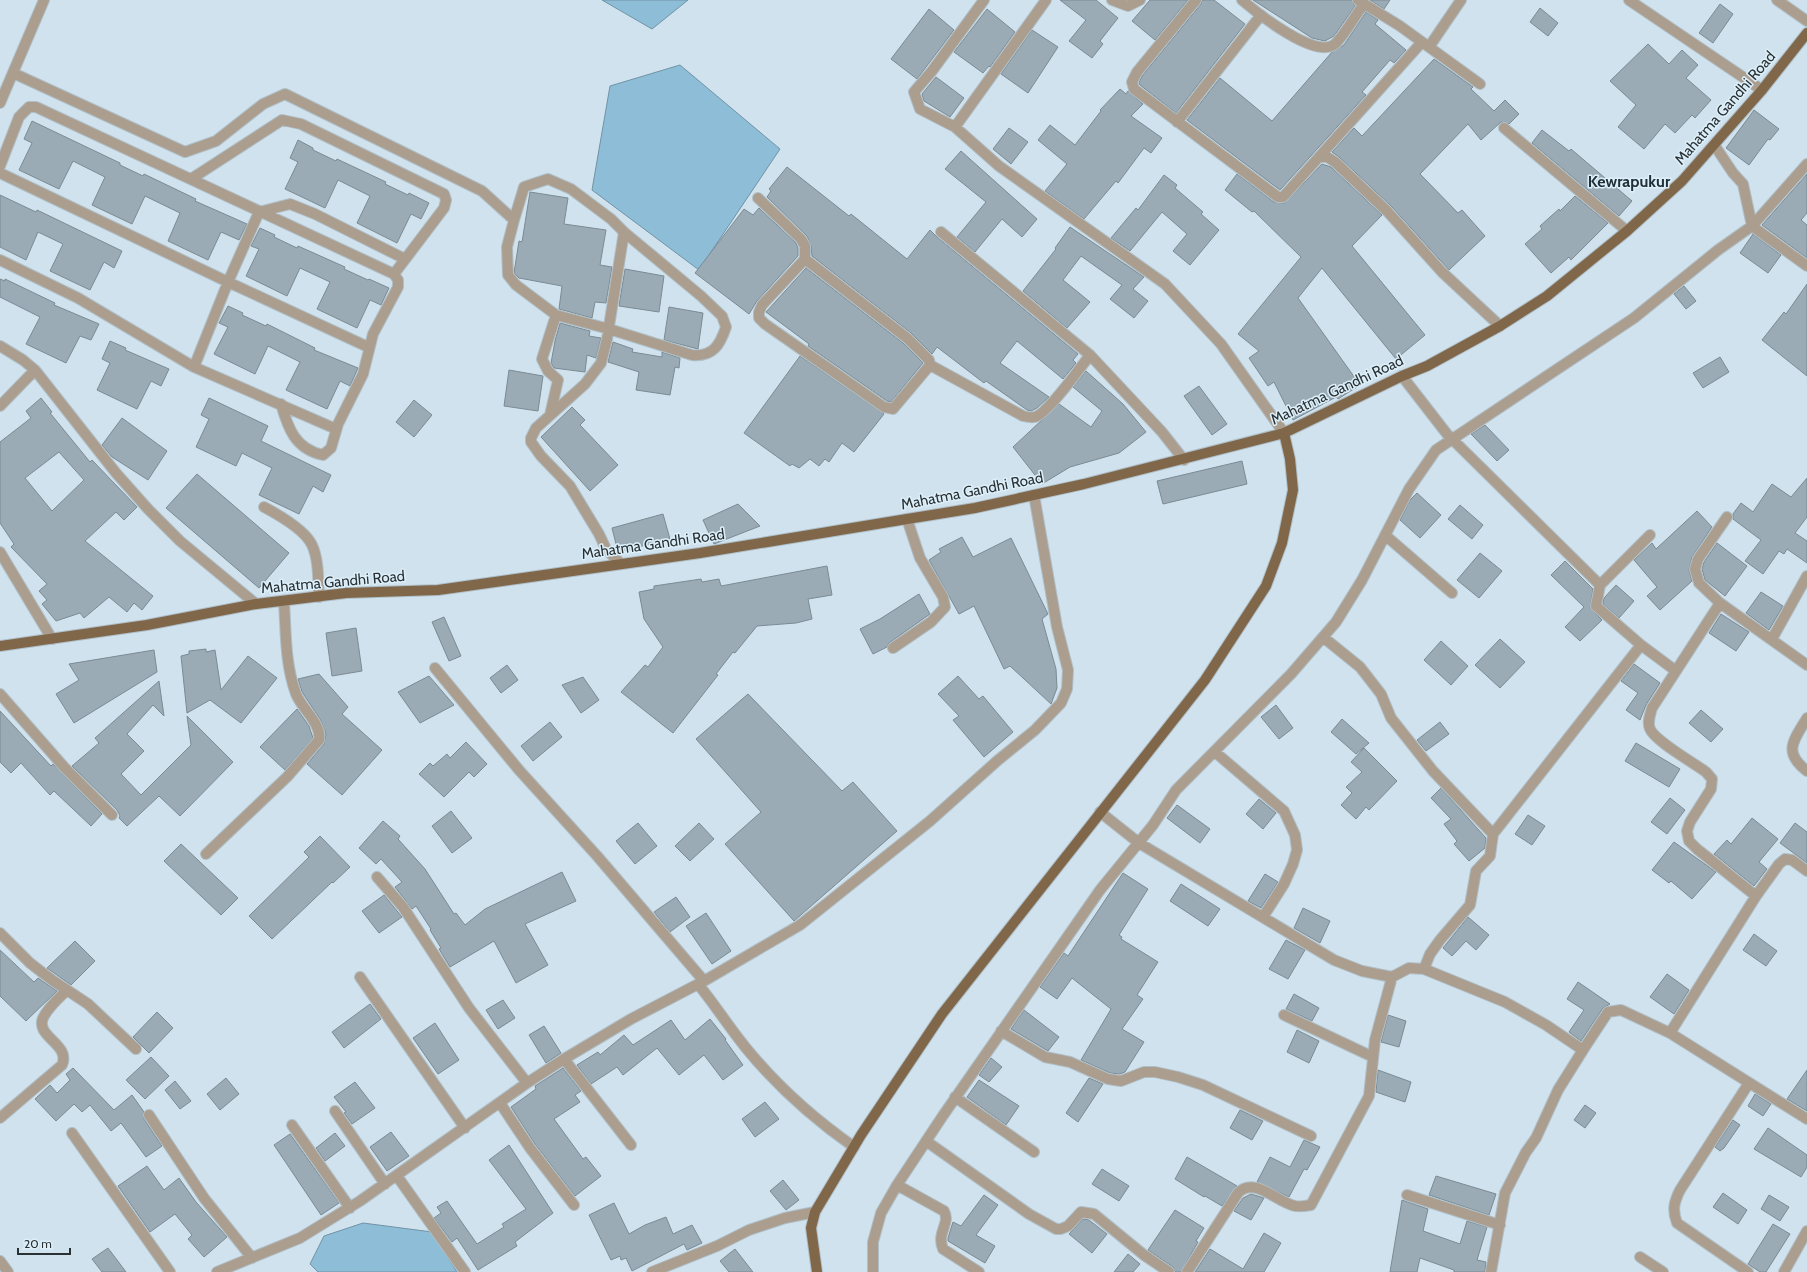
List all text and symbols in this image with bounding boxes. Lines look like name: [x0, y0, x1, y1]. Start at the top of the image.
street label: Mahatma Gandhi Road: [1671, 48, 1779, 168]
district label: Kewrapukur: [1588, 172, 1671, 191]
street label: Mahatma Gandhi Road: [1268, 351, 1406, 429]
street label: Mahatma Gandhi Road: [899, 468, 1045, 514]
street label: Mahatma Gandhi Road: [580, 525, 726, 563]
street label: Mahatma Gandhi Road: [260, 567, 406, 597]
scale bar: [18, 1230, 70, 1256]
text: 20 m: [24, 1236, 52, 1251]

